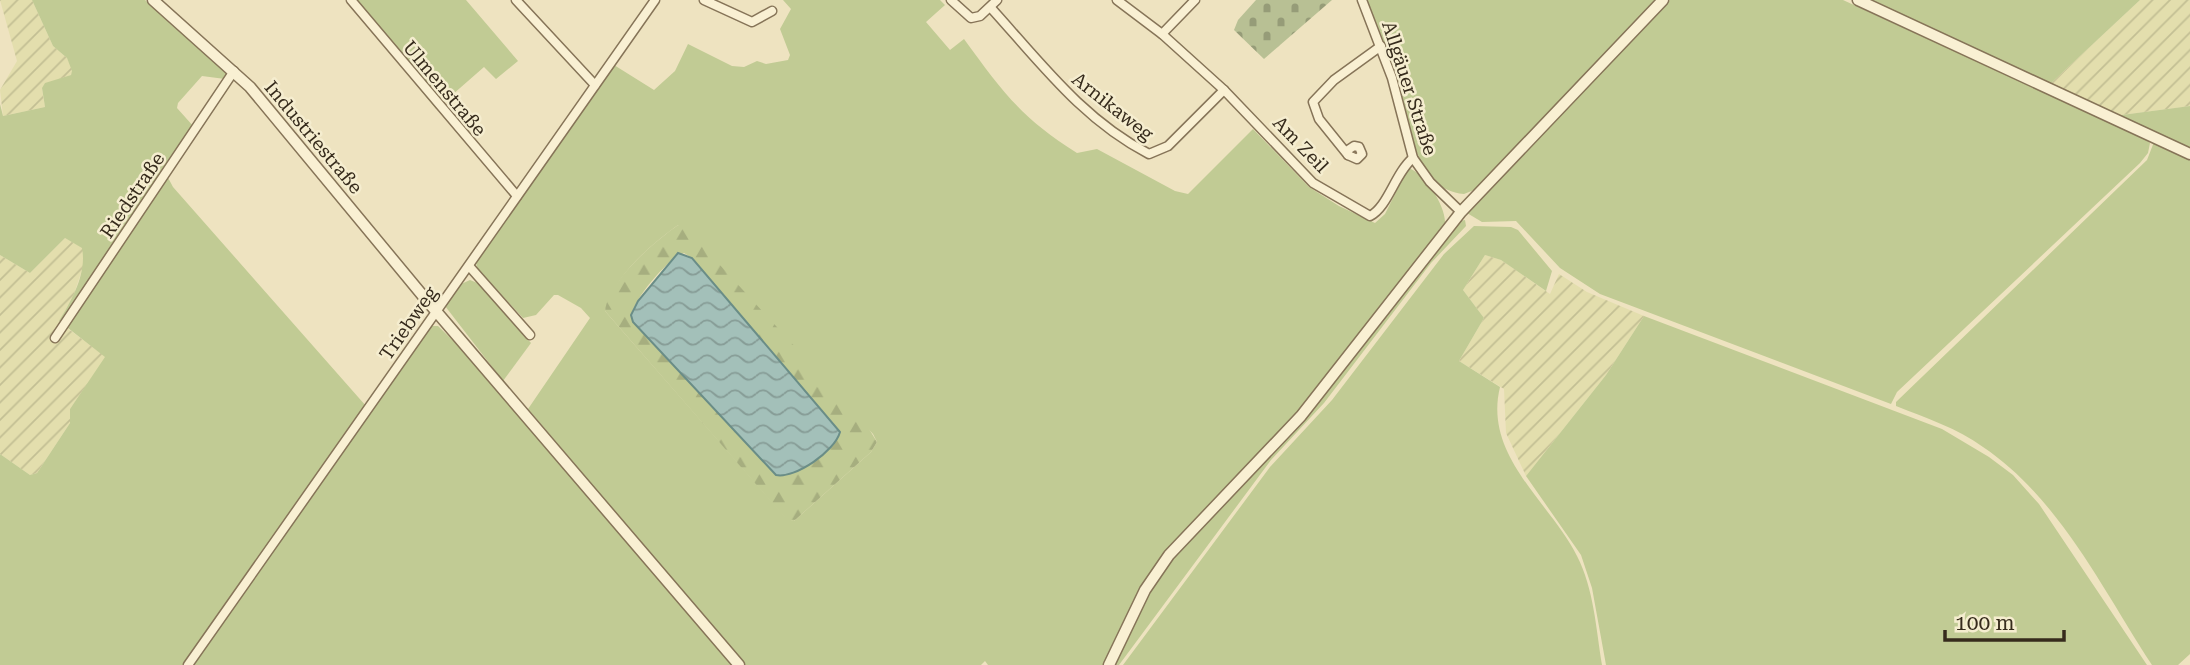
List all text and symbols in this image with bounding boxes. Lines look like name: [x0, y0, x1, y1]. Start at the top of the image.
street label: Allgäuer Straße: [1377, 18, 1442, 158]
street label: Ulmenstraße: [398, 36, 491, 141]
street label: Arnikaweg: [1067, 67, 1158, 145]
street label: Industriestraße: [260, 76, 367, 198]
street label: Am Zeil: [1268, 111, 1333, 178]
street label: Riedstraße: [95, 148, 169, 242]
street label: Triebweg: [375, 282, 442, 365]
scale bar: [1945, 598, 2064, 642]
text: 100 m: [1955, 611, 2015, 635]

